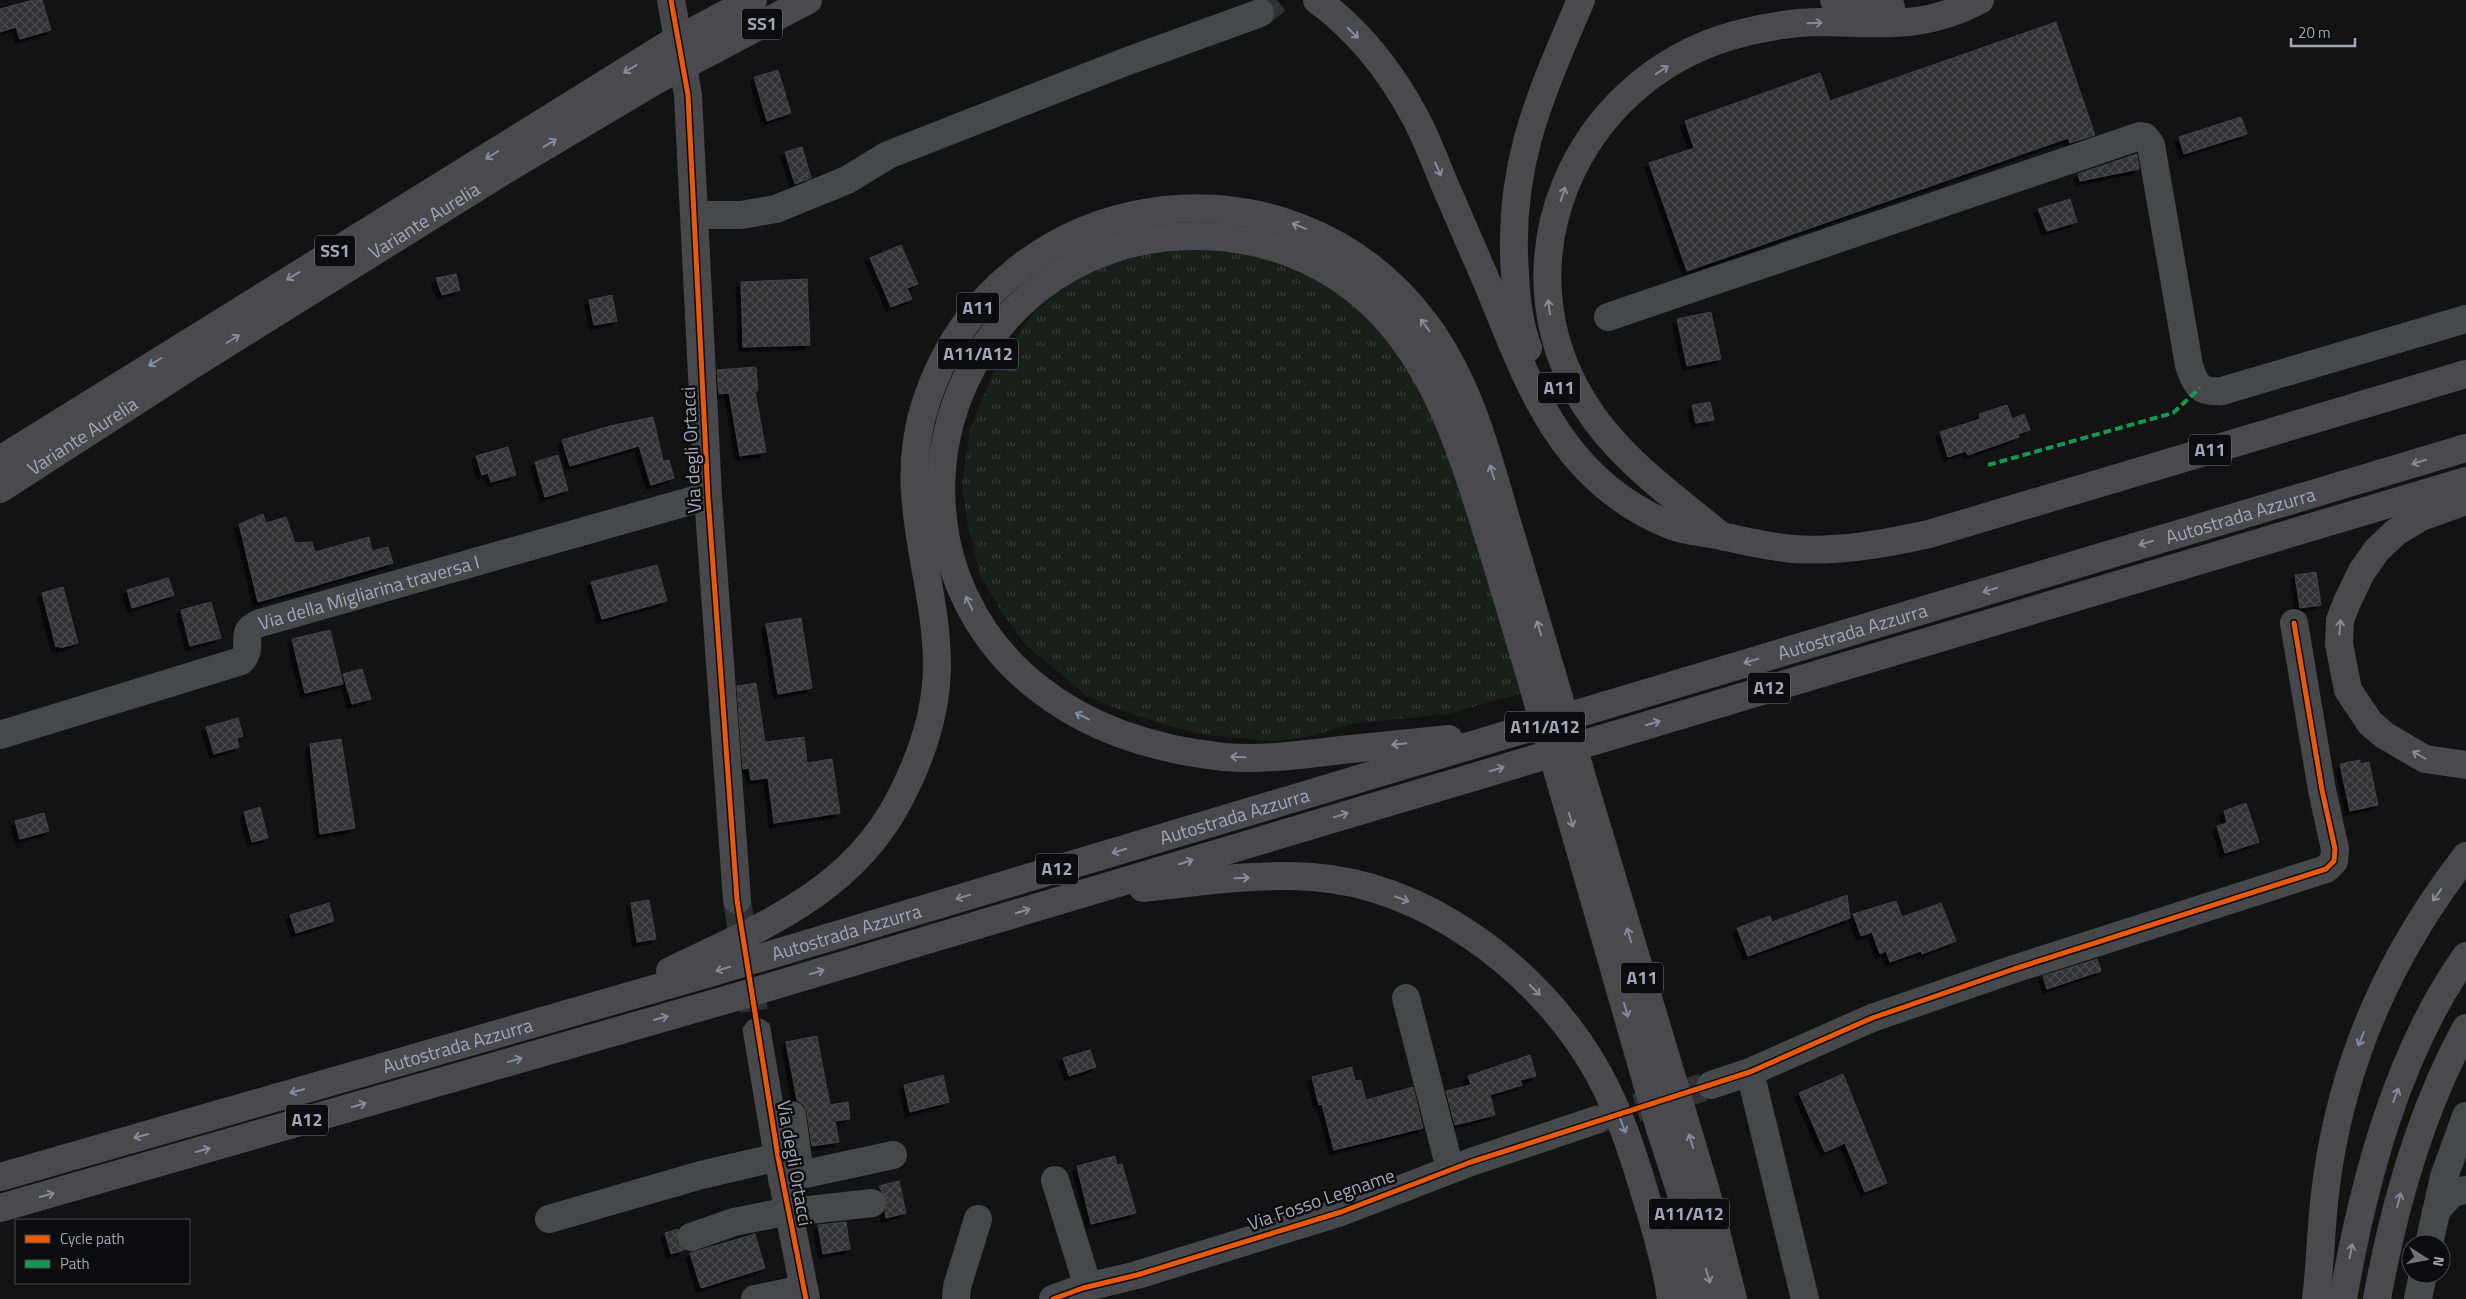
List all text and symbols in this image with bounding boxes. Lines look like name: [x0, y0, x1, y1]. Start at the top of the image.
road number: SS1: [742, 8, 782, 40]
scale bar: [2291, 15, 2355, 47]
one-way arrow: [1807, 18, 1823, 27]
text: 20 m: [2298, 21, 2331, 44]
one-way arrow: [1347, 26, 1359, 38]
one-way arrow: [623, 64, 637, 74]
one-way arrow: [1654, 64, 1668, 74]
one-way arrow: [542, 138, 556, 148]
one-way arrow: [485, 150, 499, 160]
one-way arrow: [1435, 162, 1444, 177]
street label: Variante Aurelia: [362, 174, 486, 266]
one-way arrow: [1558, 186, 1568, 202]
one-way arrow: [1292, 221, 1307, 231]
road number: SS1: [315, 236, 355, 266]
one-way arrow: [287, 272, 301, 282]
road number: A11: [957, 292, 999, 324]
one-way arrow: [1544, 299, 1554, 315]
one-way arrow: [1420, 319, 1431, 332]
one-way arrow: [225, 334, 239, 344]
road number: A11/A12: [938, 338, 1018, 369]
one-way arrow: [149, 357, 163, 367]
road number: A11: [1538, 372, 1580, 403]
street label: Via degli Ortacci: [673, 386, 708, 514]
street label: Variante Aurelia: [21, 389, 143, 482]
road number: A11: [2189, 434, 2231, 466]
one-way arrow: [2412, 458, 2428, 468]
one-way arrow: [1487, 464, 1497, 480]
street label: Autostrada Azzurra: [2162, 479, 2319, 551]
one-way arrow: [2139, 539, 2155, 549]
street label: Via della Migliarina traversa I: [254, 547, 483, 637]
one-way arrow: [1983, 585, 1999, 595]
street label: Autostrada Azzurra: [1774, 595, 1931, 667]
one-way arrow: [964, 596, 974, 611]
one-way arrow: [2335, 619, 2345, 635]
one-way arrow: [1533, 620, 1543, 636]
one-way arrow: [1743, 657, 1759, 667]
road number: A12: [1748, 672, 1790, 704]
one-way arrow: [1074, 711, 1089, 721]
road number: A11/A12: [1505, 712, 1585, 742]
one-way arrow: [1645, 717, 1661, 727]
one-way arrow: [1392, 739, 1408, 749]
one-way arrow: [2411, 750, 2426, 760]
one-way arrow: [1230, 752, 1246, 762]
one-way arrow: [1489, 764, 1505, 774]
street label: Autostrada Azzurra: [1156, 779, 1313, 852]
one-way arrow: [1333, 810, 1349, 820]
one-way arrow: [1567, 812, 1577, 828]
one-way arrow: [1111, 846, 1127, 856]
road number: A12: [1036, 854, 1078, 884]
one-way arrow: [1177, 857, 1193, 867]
one-way arrow: [1234, 873, 1250, 882]
one-way arrow: [2432, 888, 2442, 902]
one-way arrow: [955, 893, 971, 903]
street label: Autostrada Azzurra: [768, 895, 925, 968]
one-way arrow: [1394, 895, 1409, 904]
one-way arrow: [1015, 905, 1031, 915]
one-way arrow: [1623, 928, 1633, 944]
road number: A11: [1621, 962, 1663, 994]
one-way arrow: [716, 964, 732, 974]
one-way arrow: [809, 967, 825, 977]
one-way arrow: [1529, 984, 1541, 996]
one-way arrow: [1621, 1001, 1631, 1017]
street label: Autostrada Azzurra: [379, 1010, 536, 1080]
one-way arrow: [653, 1013, 669, 1023]
one-way arrow: [2356, 1030, 2365, 1046]
one-way arrow: [507, 1055, 523, 1065]
one-way arrow: [290, 1087, 306, 1097]
one-way arrow: [2392, 1088, 2401, 1103]
street label: Via degli Ortacci: [770, 1098, 821, 1228]
one-way arrow: [351, 1100, 367, 1110]
road number: A12: [286, 1104, 328, 1136]
one-way arrow: [1619, 1118, 1628, 1133]
one-way arrow: [134, 1131, 150, 1141]
one-way arrow: [1686, 1133, 1696, 1149]
one-way arrow: [195, 1144, 211, 1154]
street label: Via Fosso Legname: [1243, 1160, 1398, 1237]
one-way arrow: [38, 1189, 54, 1199]
one-way arrow: [2395, 1193, 2404, 1209]
road number: A11/A12: [1649, 1198, 1729, 1230]
legend: [15, 1219, 190, 1284]
text: Cycle path: [60, 1227, 125, 1250]
north arrow: [2401, 1234, 2451, 1284]
one-way arrow: [2347, 1243, 2357, 1259]
text: Path: [60, 1252, 90, 1275]
text: N: [2428, 1255, 2450, 1268]
one-way arrow: [1704, 1267, 1714, 1283]

